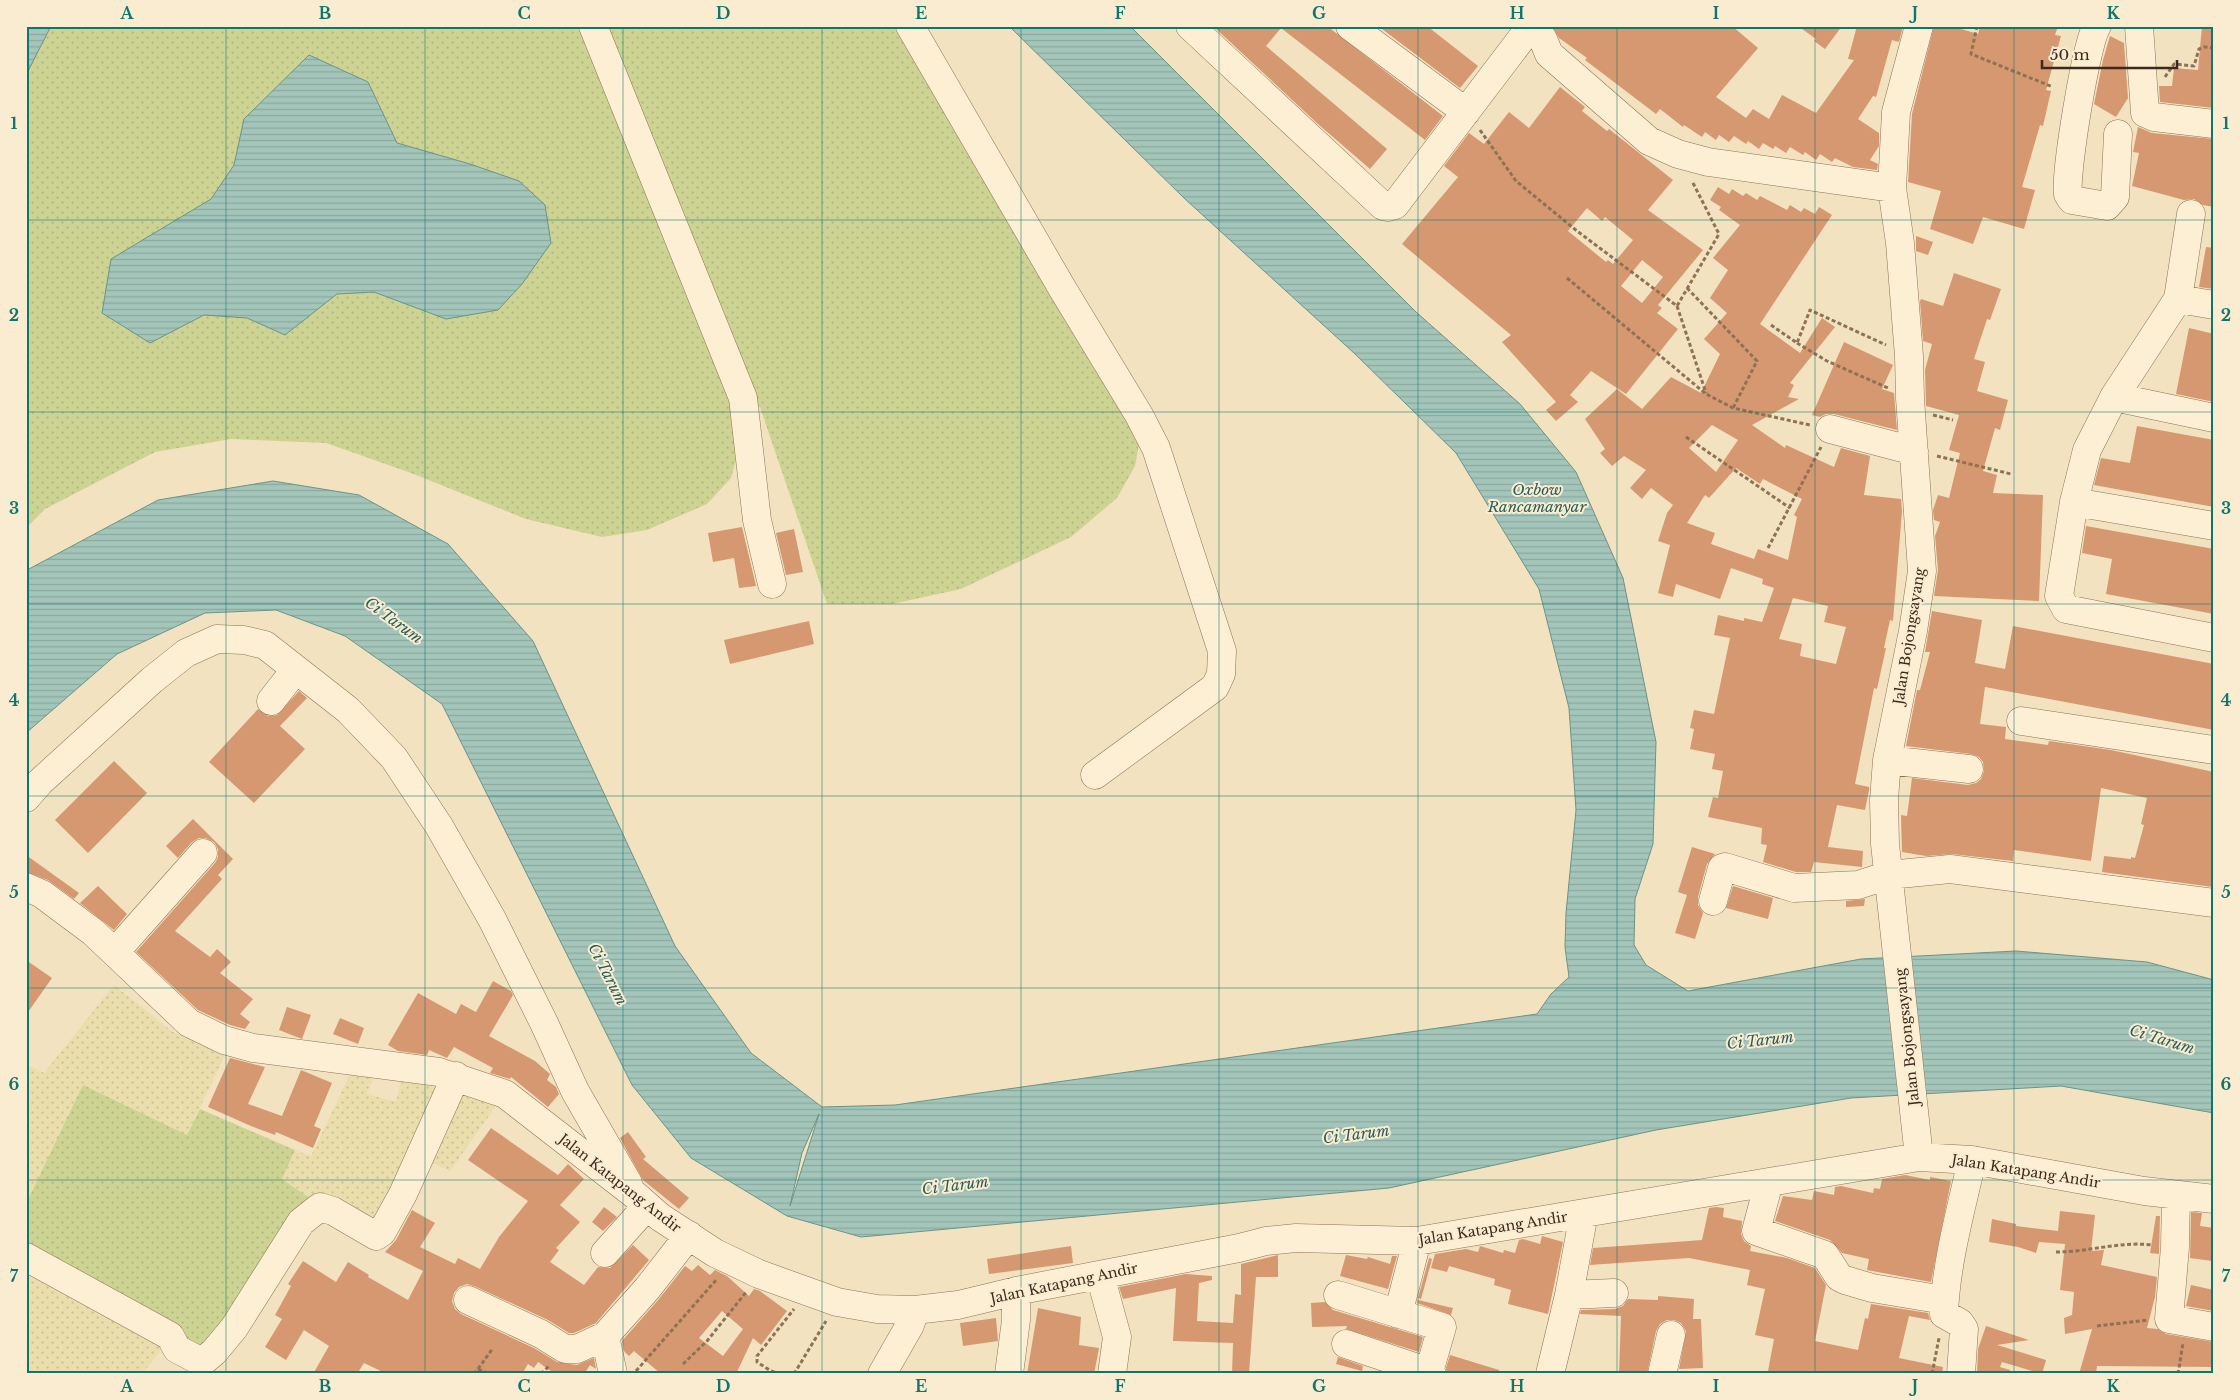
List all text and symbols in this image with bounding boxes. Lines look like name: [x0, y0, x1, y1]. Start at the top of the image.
text: A: [120, 3, 135, 23]
text: B: [319, 3, 332, 23]
text: C: [517, 3, 531, 23]
text: D: [716, 3, 730, 23]
text: E: [915, 3, 927, 23]
text: F: [1114, 3, 1126, 23]
text: G: [1312, 3, 1326, 23]
text: H: [1509, 3, 1525, 23]
text: I: [1713, 3, 1720, 23]
text: J: [1909, 3, 1918, 23]
text: K: [2106, 3, 2120, 23]
scale bar: [2042, 38, 2178, 70]
text: 50 m: [2050, 45, 2090, 64]
text: 1: [11, 113, 18, 133]
text: 1: [2223, 113, 2230, 133]
text: 2: [9, 305, 19, 325]
text: 2: [2221, 305, 2231, 325]
water label: Oxbow Rancamanyar: [1487, 480, 1587, 516]
text: 3: [9, 498, 19, 518]
text: 3: [2221, 498, 2231, 518]
street label: Jalan Bojongsayang: [1889, 566, 1929, 708]
water label: Ci Tarum: [361, 593, 427, 647]
text: 4: [9, 690, 19, 710]
text: 4: [2221, 690, 2231, 710]
text: 5: [9, 882, 19, 902]
text: 5: [2221, 882, 2231, 902]
water label: Ci Tarum: [584, 940, 632, 1008]
street label: Jalan Bojongsayang: [1891, 967, 1923, 1109]
water label: Ci Tarum: [2127, 1020, 2197, 1058]
water label: Ci Tarum: [1726, 1027, 1794, 1053]
text: 6: [9, 1074, 20, 1094]
text: 6: [2221, 1074, 2232, 1094]
water label: Ci Tarum: [1322, 1120, 1390, 1148]
street label: Jalan Katapang Andir: [554, 1128, 685, 1237]
street label: Jalan Katapang Andir: [1948, 1150, 2102, 1192]
water label: Ci Tarum: [921, 1171, 989, 1199]
street label: Jalan Katapang Andir: [1415, 1207, 1569, 1249]
street label: Jalan Katapang Andir: [987, 1258, 1140, 1308]
text: 7: [10, 1266, 19, 1286]
text: 7: [2222, 1266, 2231, 1286]
text: A: [120, 1376, 135, 1396]
text: B: [319, 1376, 332, 1396]
text: C: [517, 1376, 531, 1396]
text: D: [716, 1376, 730, 1396]
text: E: [915, 1376, 927, 1396]
text: F: [1114, 1376, 1126, 1396]
text: G: [1312, 1376, 1326, 1396]
text: H: [1509, 1376, 1525, 1396]
text: I: [1713, 1376, 1720, 1396]
text: J: [1909, 1376, 1918, 1396]
text: K: [2106, 1376, 2120, 1396]

